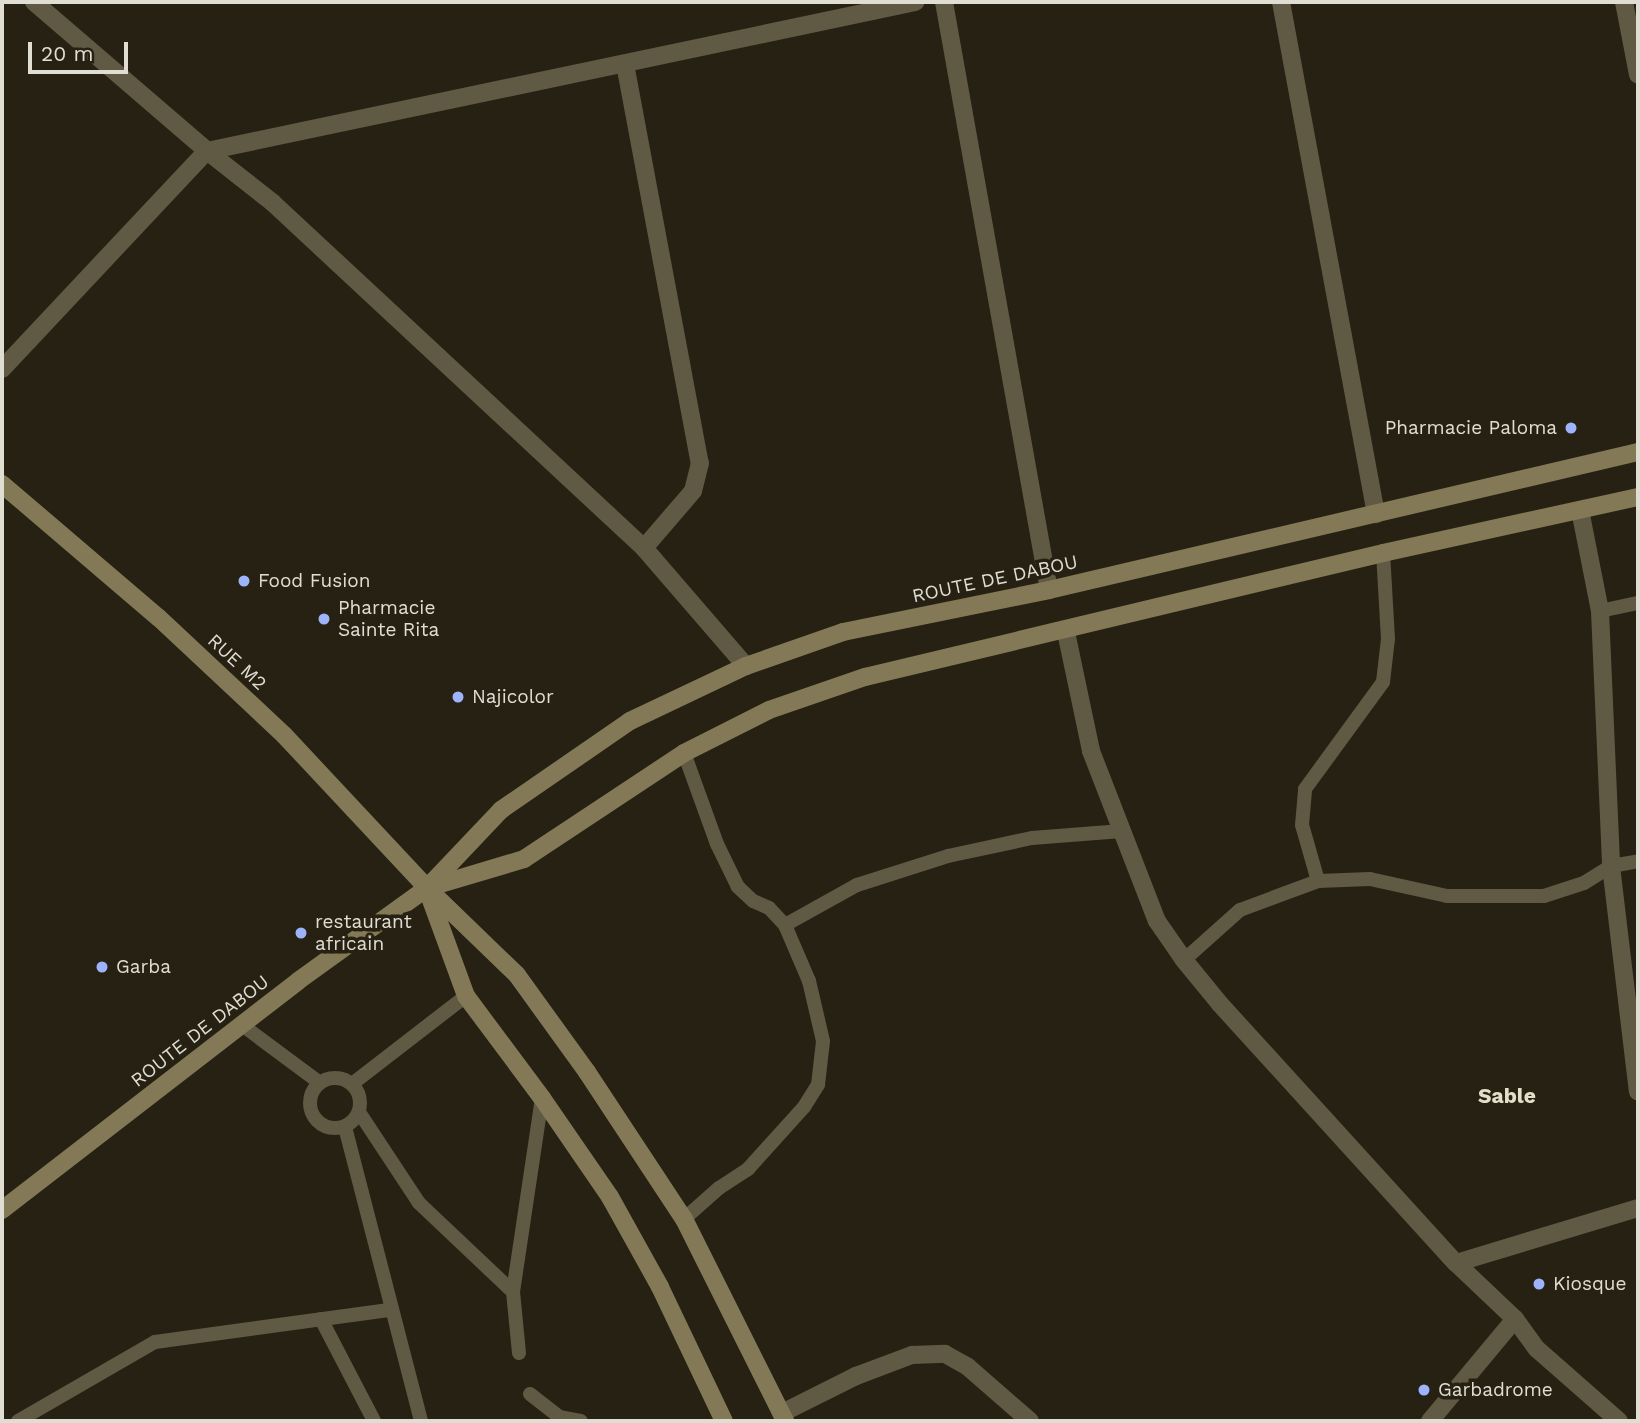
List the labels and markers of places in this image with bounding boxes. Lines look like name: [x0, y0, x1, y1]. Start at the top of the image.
place label: Pharmacie Paloma: [1385, 417, 1557, 439]
marker: Pharmacie Paloma: [1563, 420, 1579, 436]
place label: Food Fusion: [258, 570, 370, 592]
marker: Food Fusion: [236, 573, 252, 589]
place label: Pharmacie Sainte Rita: [338, 597, 439, 641]
marker: Pharmacie Sainte Rita: [316, 611, 332, 627]
place label: Najicolor: [472, 686, 554, 708]
marker: Najicolor: [450, 689, 466, 705]
place label: restaurant africain: [315, 911, 412, 955]
marker: restaurant africain: [293, 925, 309, 941]
place label: Garba: [116, 956, 171, 978]
marker: Garba: [94, 959, 110, 975]
place label: Kiosque: [1553, 1273, 1627, 1295]
marker: Kiosque: [1531, 1276, 1547, 1292]
place label: Garbadrome: [1438, 1379, 1553, 1401]
marker: Garbadrome: [1416, 1382, 1432, 1398]

